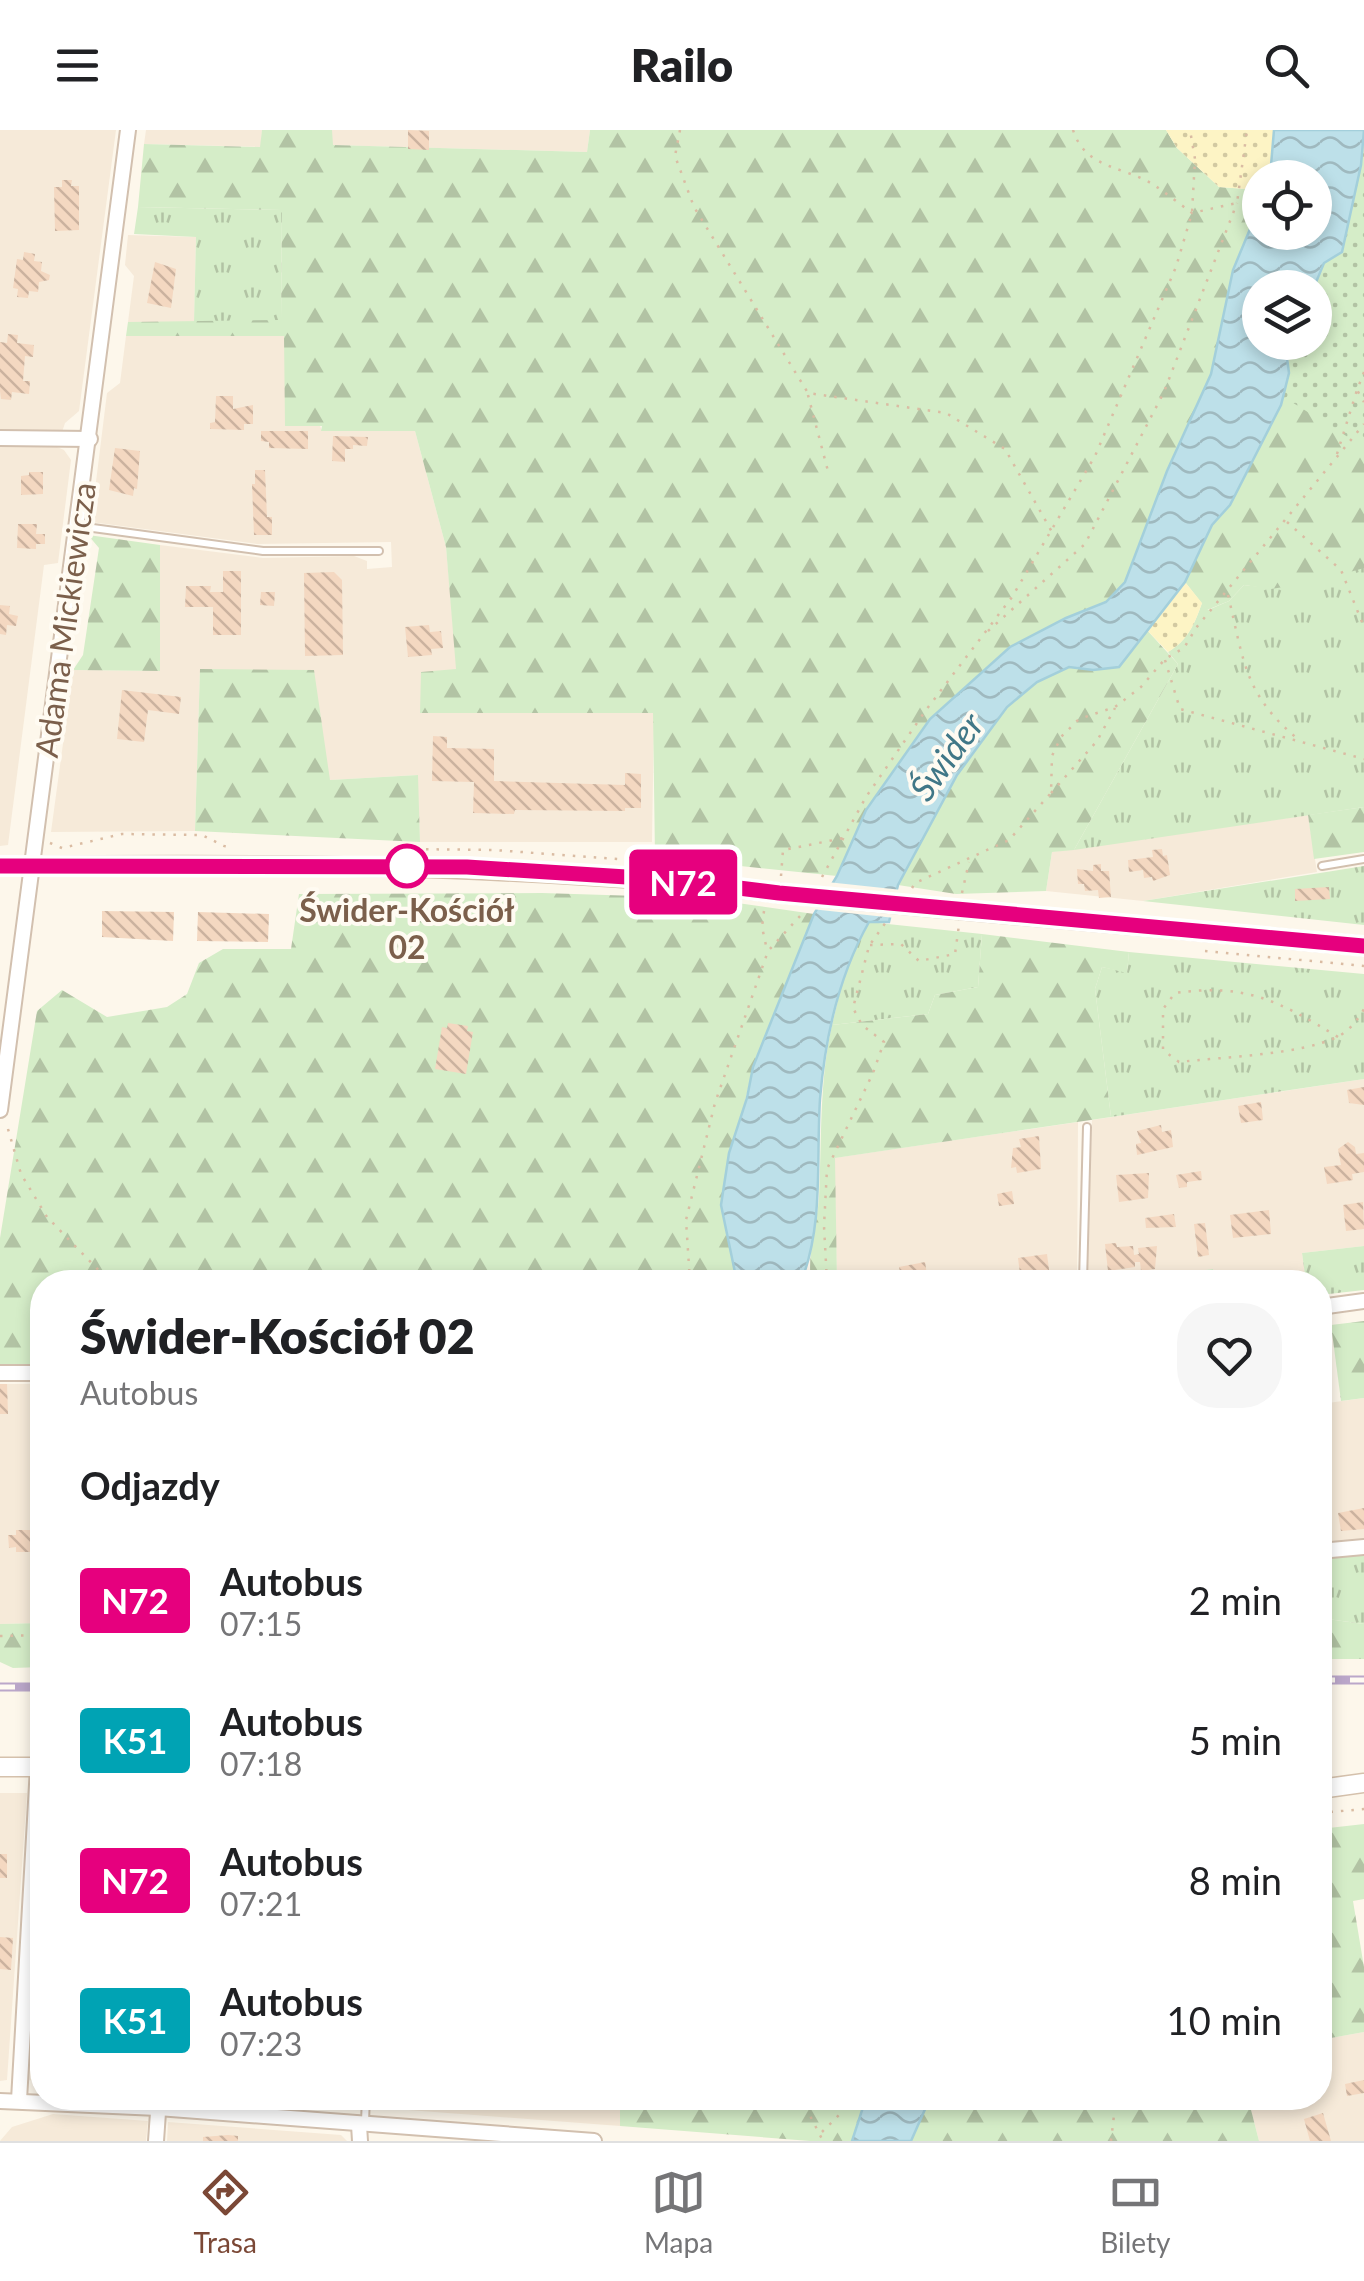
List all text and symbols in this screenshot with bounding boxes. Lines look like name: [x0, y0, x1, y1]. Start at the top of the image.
icon: menu: [50, 38, 105, 93]
text: Railo: [631, 38, 733, 92]
icon: search: [1259, 38, 1314, 93]
map controls: [1242, 160, 1332, 360]
button: locate: [1242, 160, 1332, 250]
button: layers: [1242, 270, 1332, 360]
street label: Adama Mickiewicza: [26, 480, 103, 760]
water label: Świder: [900, 703, 992, 808]
marker: Świder-Kościół 02: [386, 845, 428, 887]
line badge: N72: [626, 850, 740, 914]
text: N72: [649, 861, 717, 903]
place label: Świder-Kościół 02: [299, 890, 515, 966]
button: heart: [1177, 1303, 1282, 1408]
text: Świder-Kościół 02: [80, 1307, 475, 1364]
text: Autobus: [80, 1373, 198, 1412]
text: Odjazdy: [80, 1462, 220, 1508]
text: Autobus: [220, 1558, 363, 1604]
text: 2 min: [1189, 1577, 1282, 1623]
text: N72: [101, 1579, 169, 1621]
text: 07:15: [220, 1604, 302, 1643]
text: Autobus: [220, 1698, 363, 1744]
text: 5 min: [1189, 1717, 1282, 1763]
text: K51: [103, 1719, 167, 1761]
text: 07:18: [220, 1744, 302, 1783]
text: Autobus: [220, 1838, 363, 1884]
text: 8 min: [1189, 1857, 1282, 1903]
text: N72: [101, 1859, 169, 1901]
text: 07:21: [220, 1884, 302, 1923]
text: Autobus: [220, 1978, 363, 2024]
text: 10 min: [1167, 1997, 1282, 2043]
text: K51: [103, 1999, 167, 2041]
text: 07:23: [220, 2024, 302, 2063]
tab: Trasa: [194, 2165, 257, 2259]
tab: Mapa: [644, 2165, 713, 2259]
tab: Bilety: [1100, 2165, 1170, 2259]

